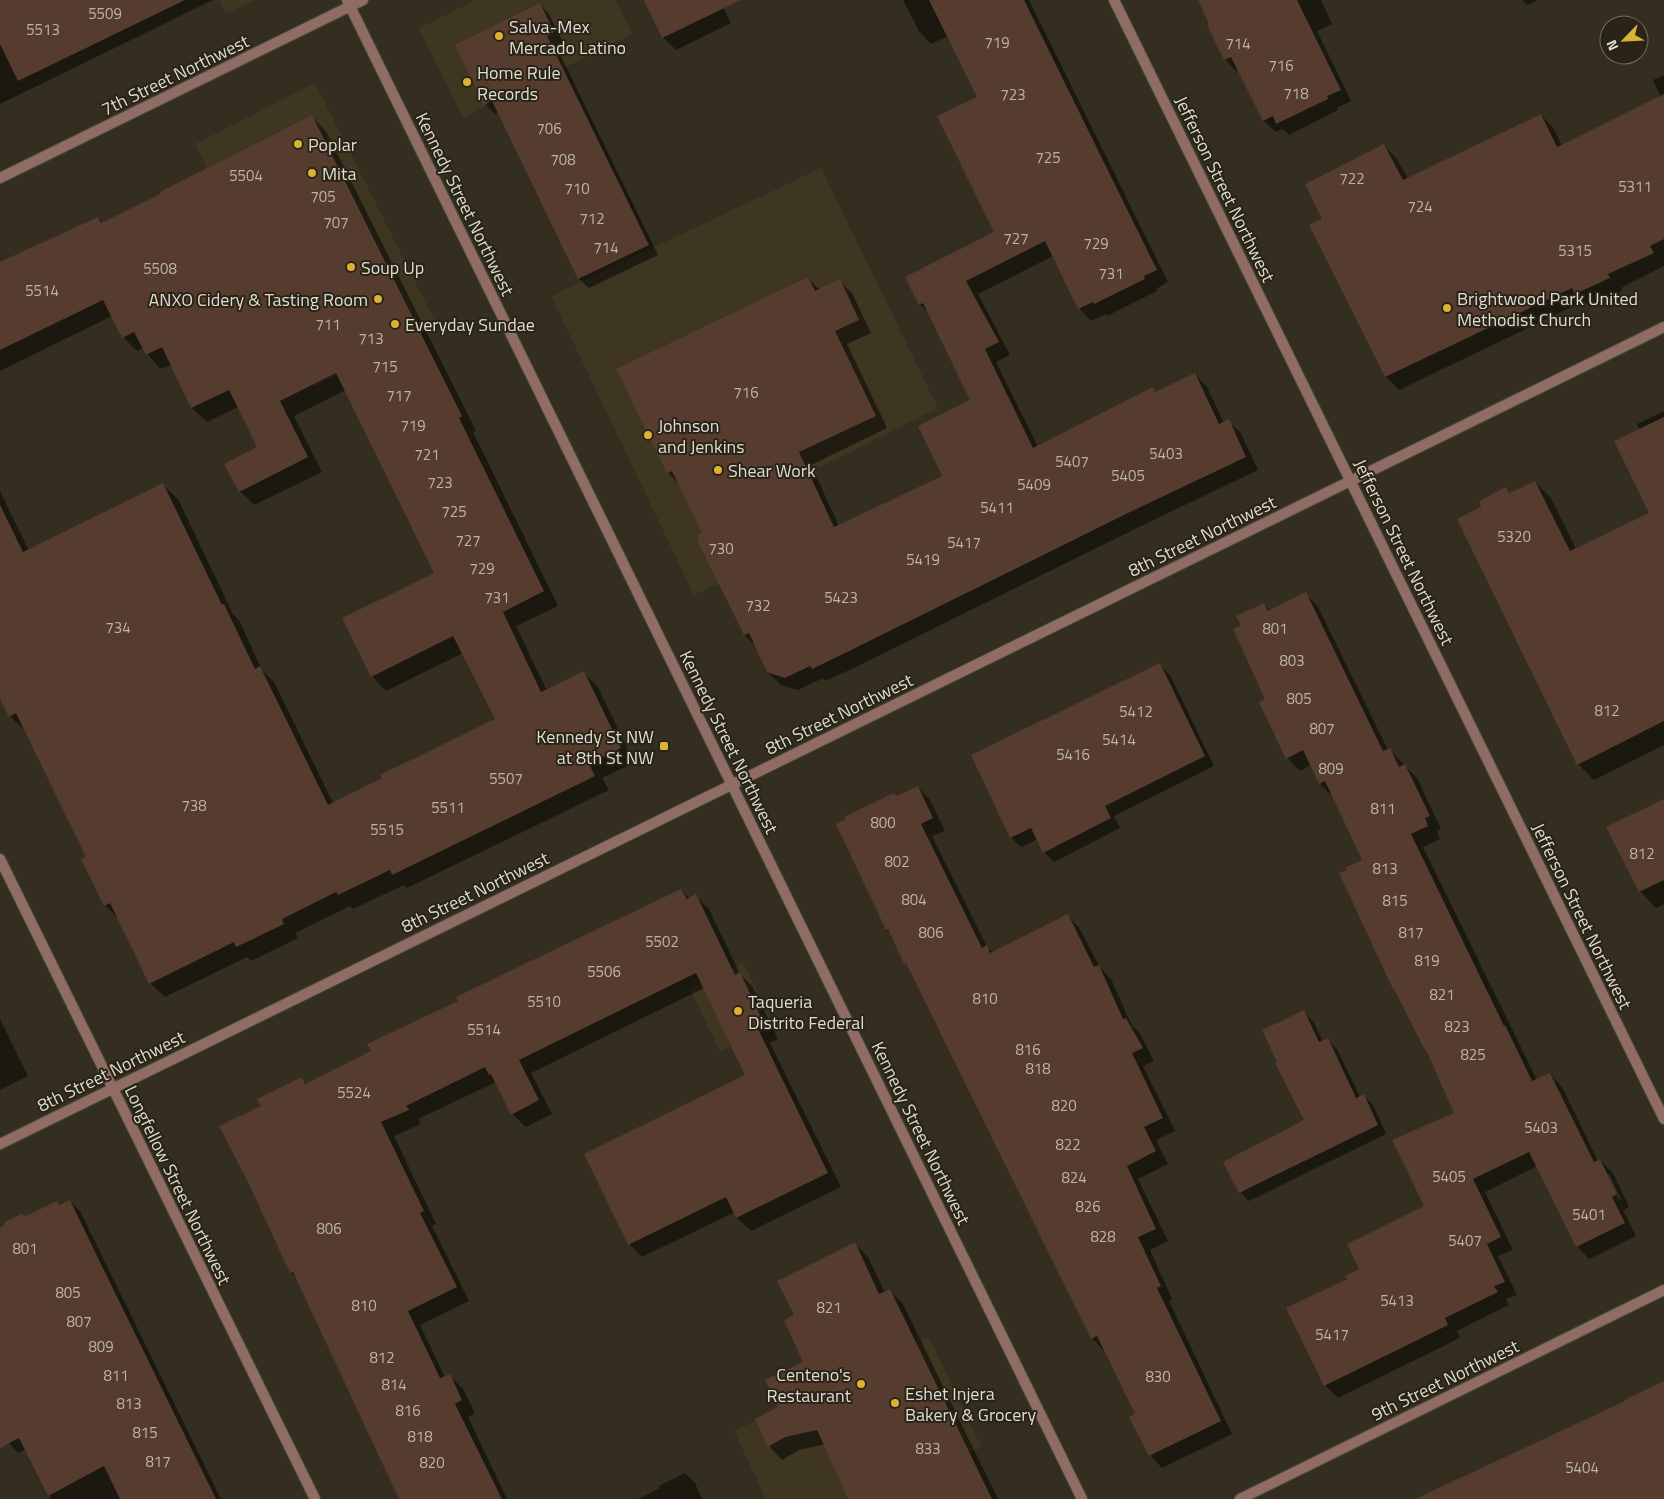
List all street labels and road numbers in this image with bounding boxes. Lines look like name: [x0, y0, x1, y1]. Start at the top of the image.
street label: 7th Street Northwest: [97, 27, 254, 123]
street label: Jefferson Street Northwest: [1168, 91, 1282, 287]
street label: Kennedy Street Northwest: [409, 108, 522, 301]
street label: Jefferson Street Northwest: [1347, 454, 1461, 650]
street label: 8th Street Northwest: [1124, 488, 1281, 584]
street label: Kennedy Street Northwest: [673, 646, 786, 839]
street label: 8th Street Northwest: [761, 666, 918, 762]
street label: Jefferson Street Northwest: [1525, 818, 1639, 1014]
street label: 8th Street Northwest: [397, 844, 554, 940]
street label: 8th Street Northwest: [33, 1023, 190, 1119]
street label: Kennedy Street Northwest: [865, 1037, 978, 1230]
street label: Longfellow Street Northwest: [118, 1081, 238, 1290]
street label: 9th Street Northwest: [1367, 1332, 1524, 1428]

